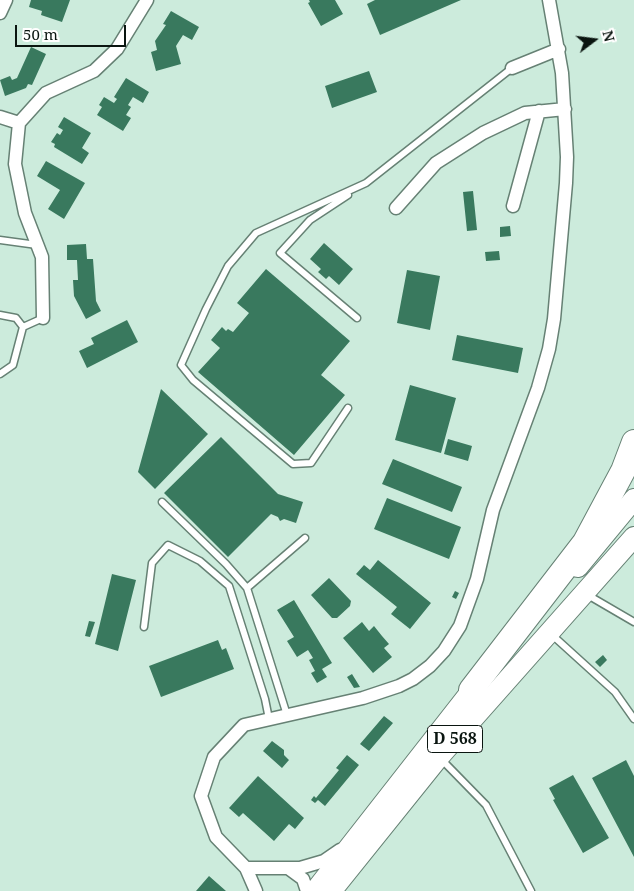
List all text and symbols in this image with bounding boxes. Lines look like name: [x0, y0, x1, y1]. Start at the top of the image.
scale bar: [18, 15, 129, 47]
north arrow: [569, 15, 619, 65]
text: 50 m: [23, 24, 58, 44]
text: N: [598, 28, 620, 44]
road number: D 568: [428, 726, 482, 752]

